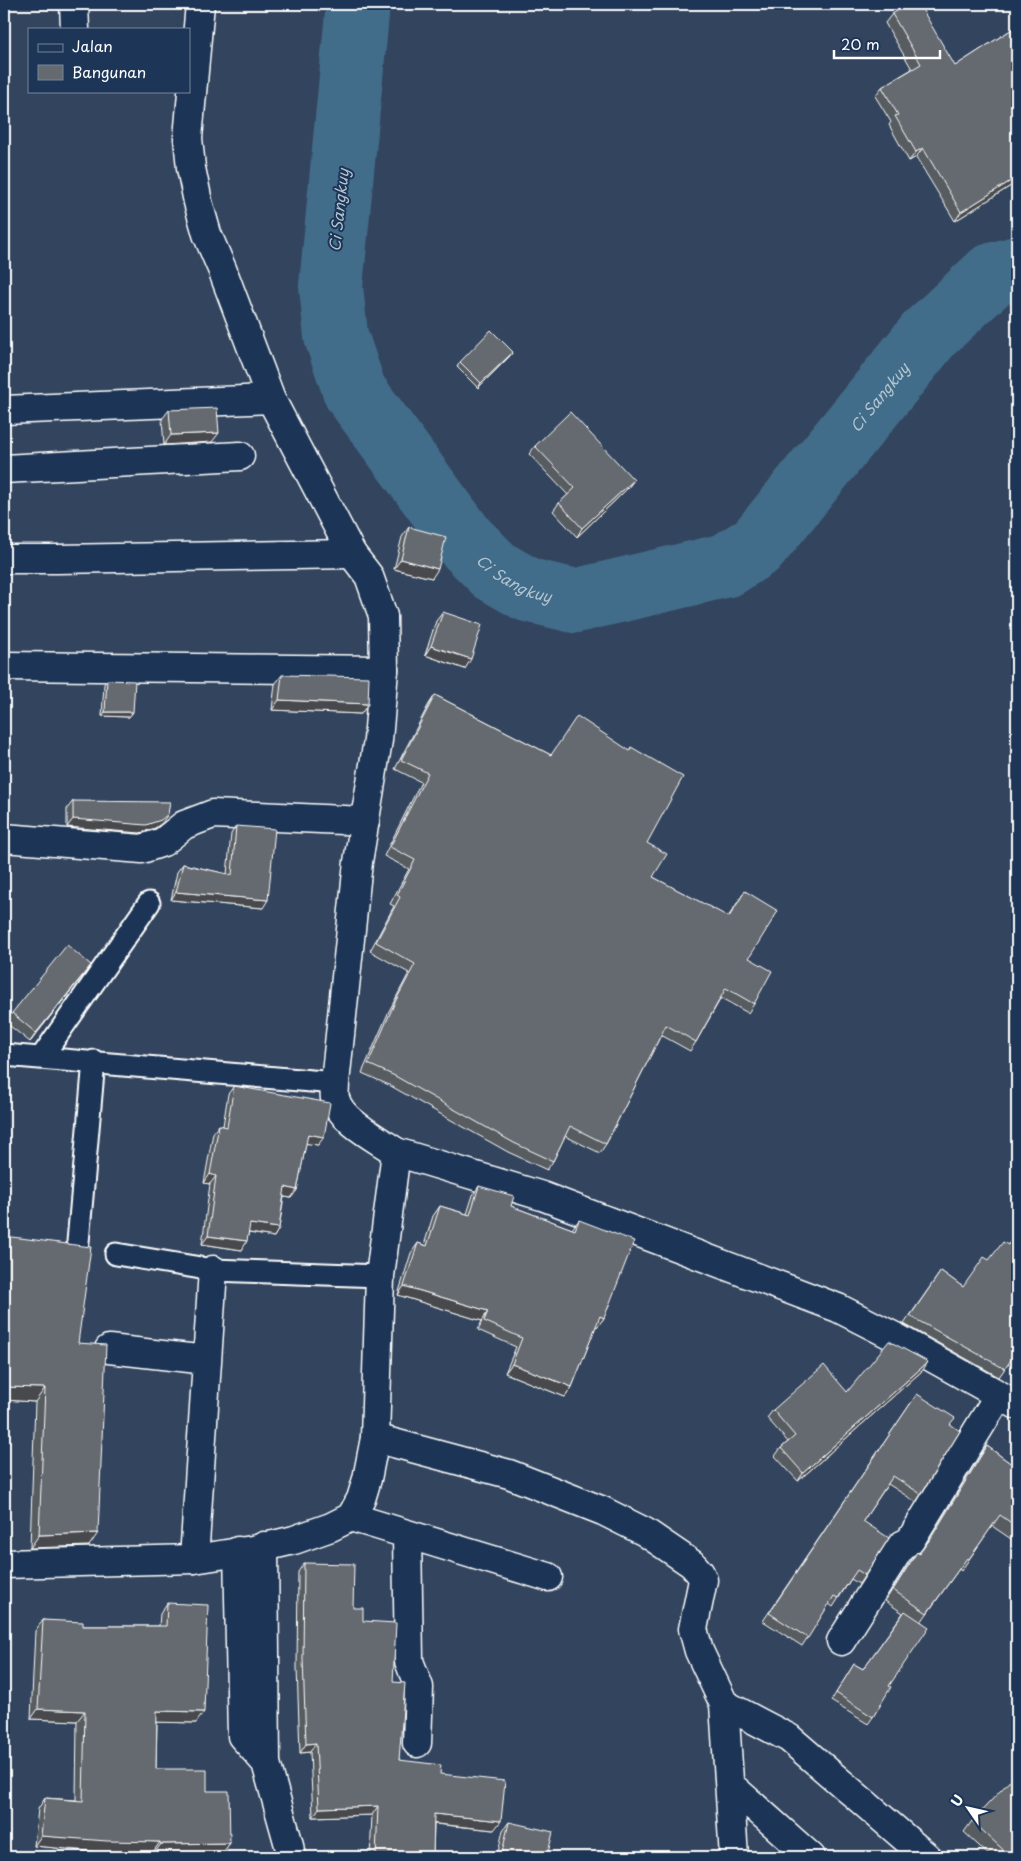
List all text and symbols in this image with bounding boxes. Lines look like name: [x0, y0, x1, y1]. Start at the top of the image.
legend: [28, 28, 190, 92]
scale bar: [834, 28, 940, 60]
text: 20 m: [841, 32, 880, 55]
text: Jalan: [72, 34, 113, 57]
text: Bangunan: [72, 60, 146, 83]
water label: Ci Sangkuy: [322, 166, 354, 253]
water label: Ci Sangkuy: [843, 356, 915, 436]
water label: Ci Sangkuy: [472, 548, 556, 607]
north arrow: [944, 1784, 994, 1834]
text: U: [945, 1790, 968, 1811]

